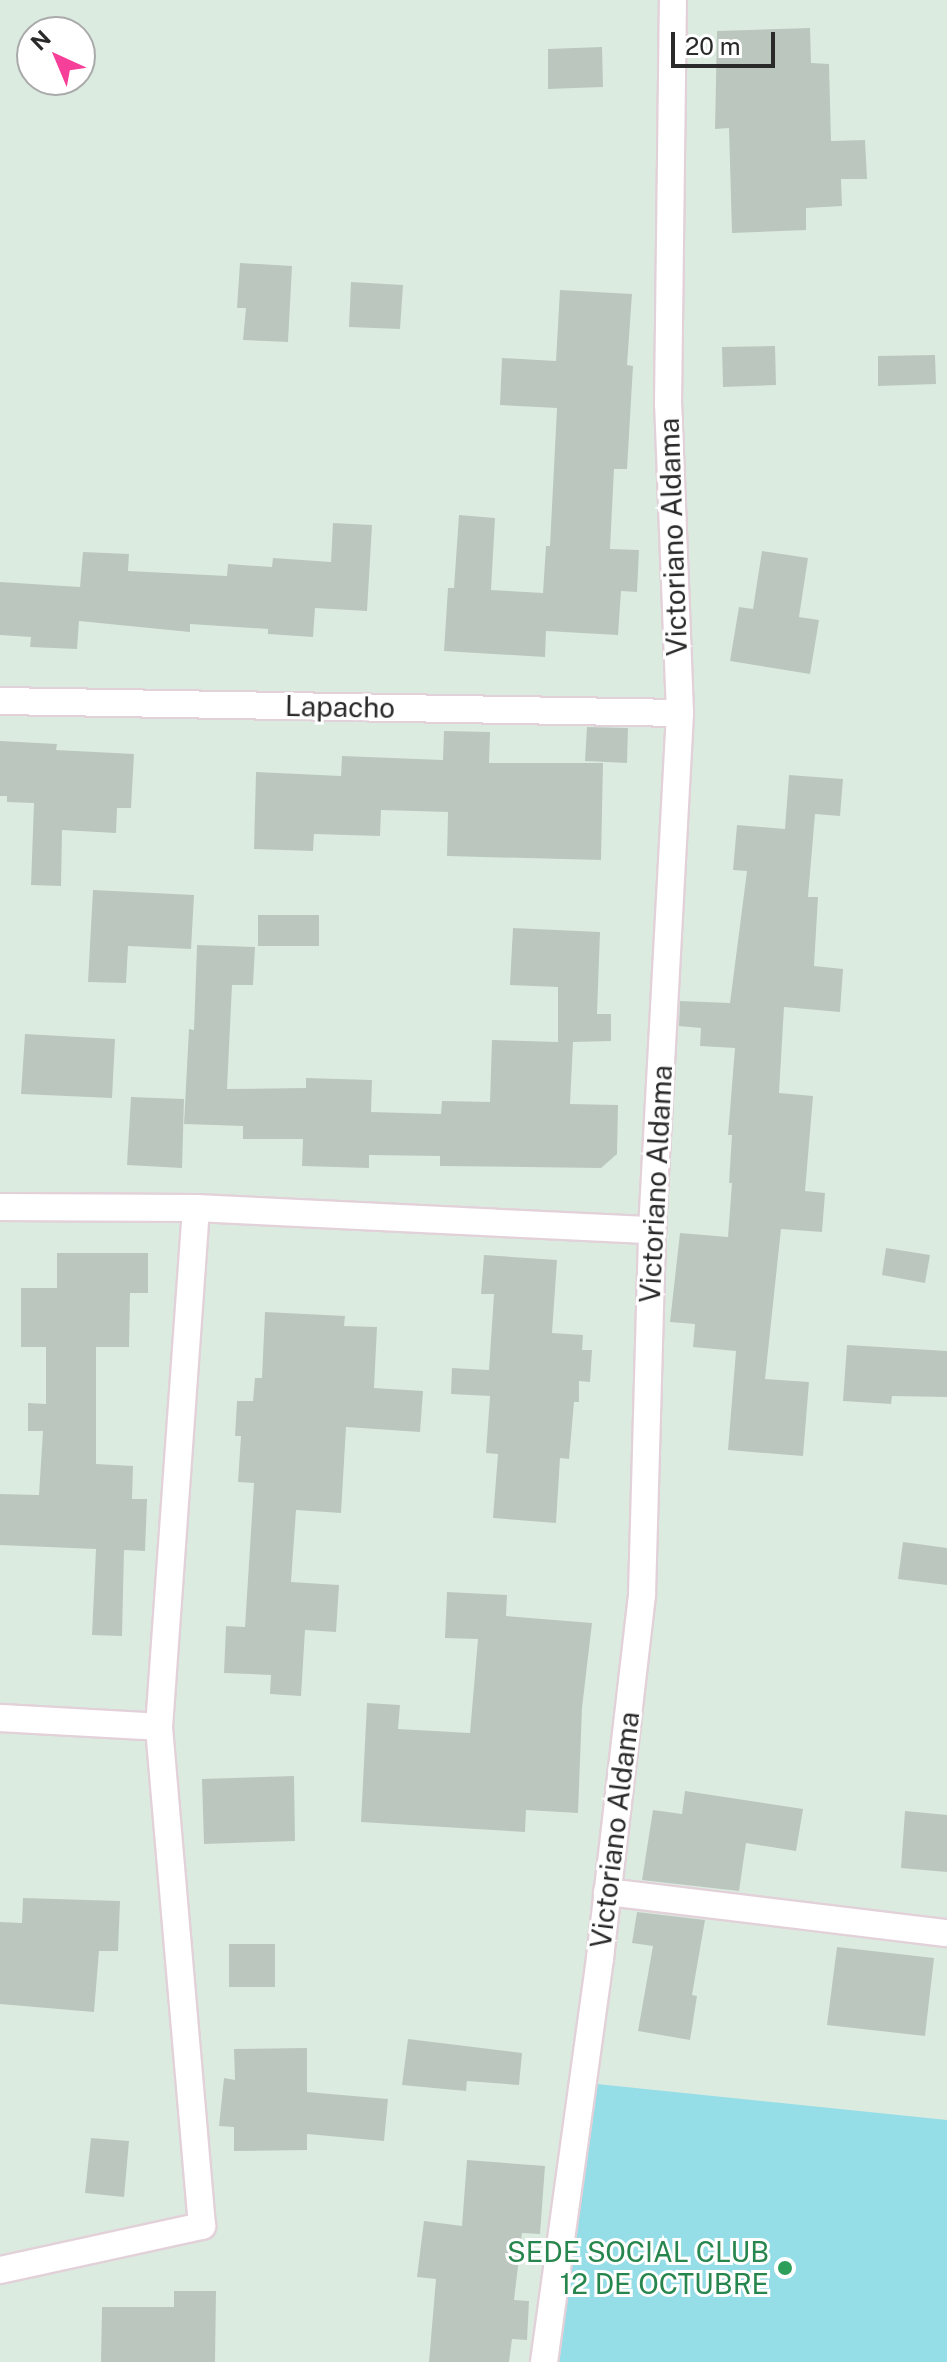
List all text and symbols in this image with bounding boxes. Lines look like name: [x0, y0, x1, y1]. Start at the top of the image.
north arrow: [16, 16, 96, 96]
scale bar: [675, 16, 779, 66]
text: N: [25, 25, 56, 56]
text: 20 m: [685, 32, 741, 60]
street label: Victoriano Aldama: [652, 417, 694, 657]
street label: Lapacho: [285, 689, 395, 725]
street label: Victoriano Aldama: [633, 1064, 679, 1304]
street label: Victoriano Aldama: [584, 1710, 646, 1950]
place label: SEDE SOCIAL CLUB 12 DE OCTUBRE: [507, 2235, 769, 2301]
marker: SEDE SOCIAL CLUB 12 DE OCTUBRE: [776, 2259, 794, 2277]

